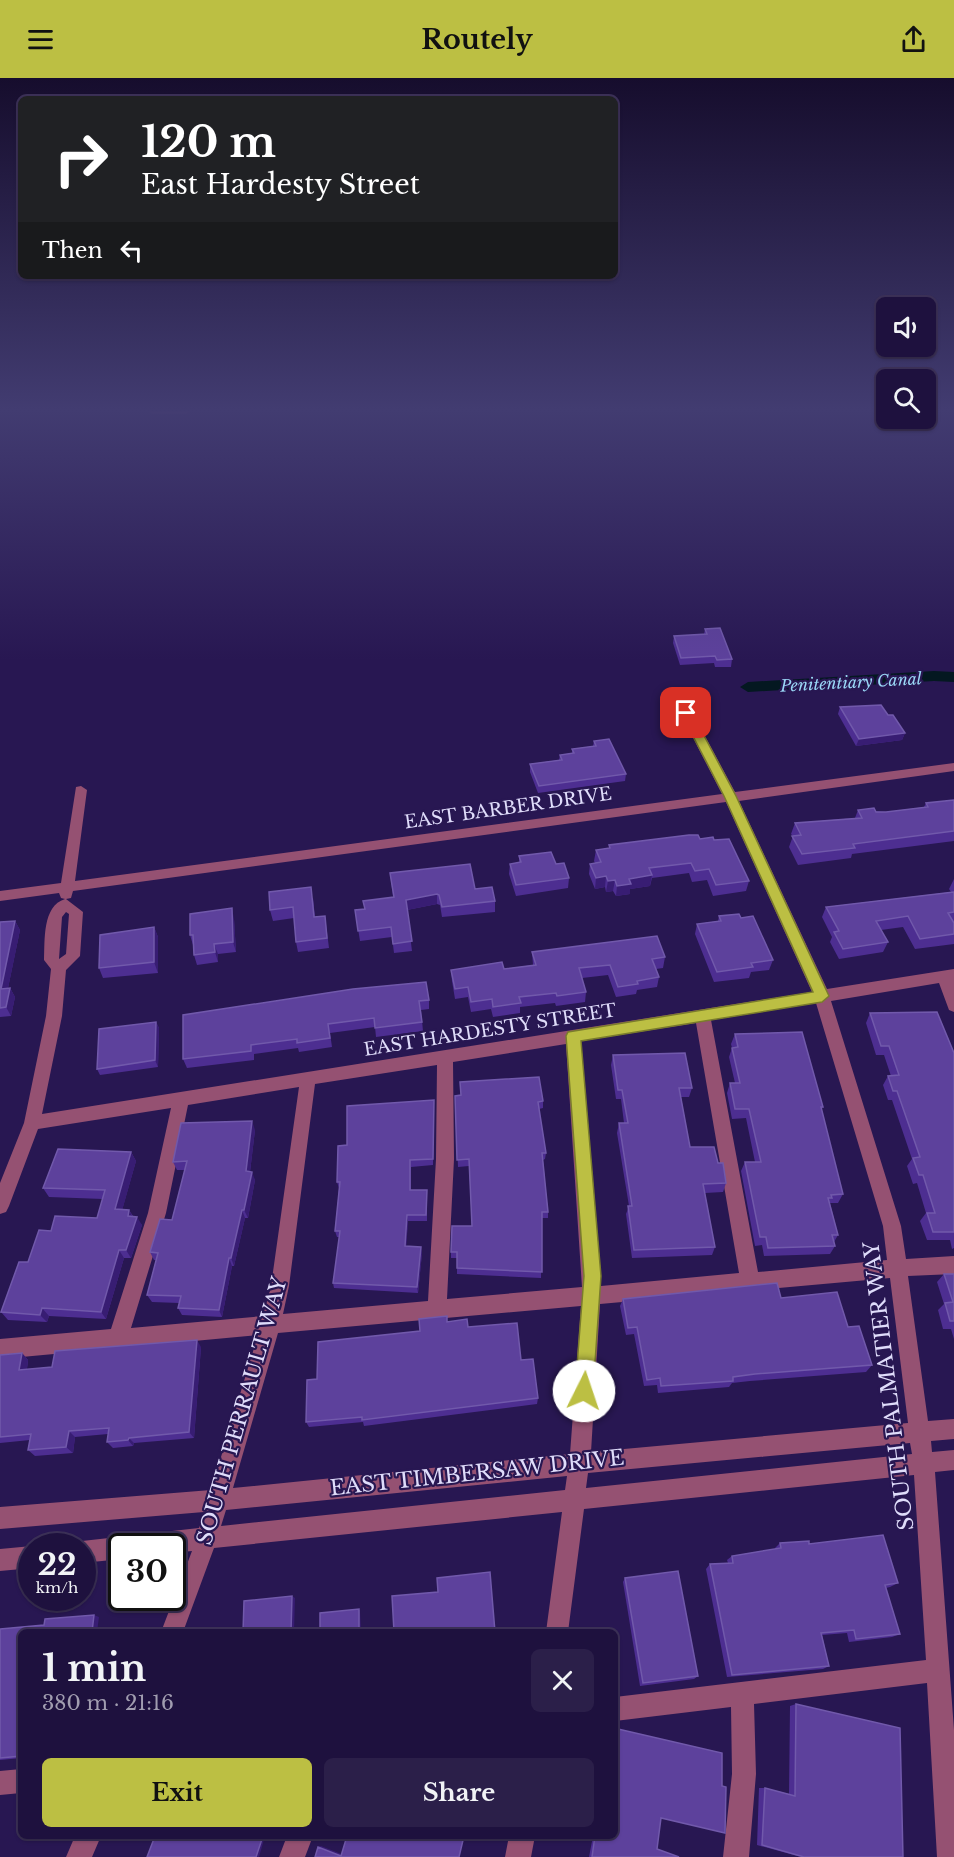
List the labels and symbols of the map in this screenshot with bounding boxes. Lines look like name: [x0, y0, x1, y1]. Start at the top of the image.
water label: Penitentiary Canal: [779, 668, 923, 696]
pin: [660, 687, 711, 738]
street label: EAST BARBER DRIVE: [403, 783, 613, 833]
street label: EAST HARDESTY STREET: [362, 999, 618, 1061]
street label: SOUTH PALMATIER WAY: [858, 1239, 920, 1532]
street label: SOUTH PERRAULT WAY: [191, 1273, 293, 1548]
position arrow: [552, 1359, 616, 1423]
street label: EAST TIMBERSAW DRIVE: [329, 1445, 625, 1501]
speed limit sign: 30: [108, 1533, 186, 1611]

